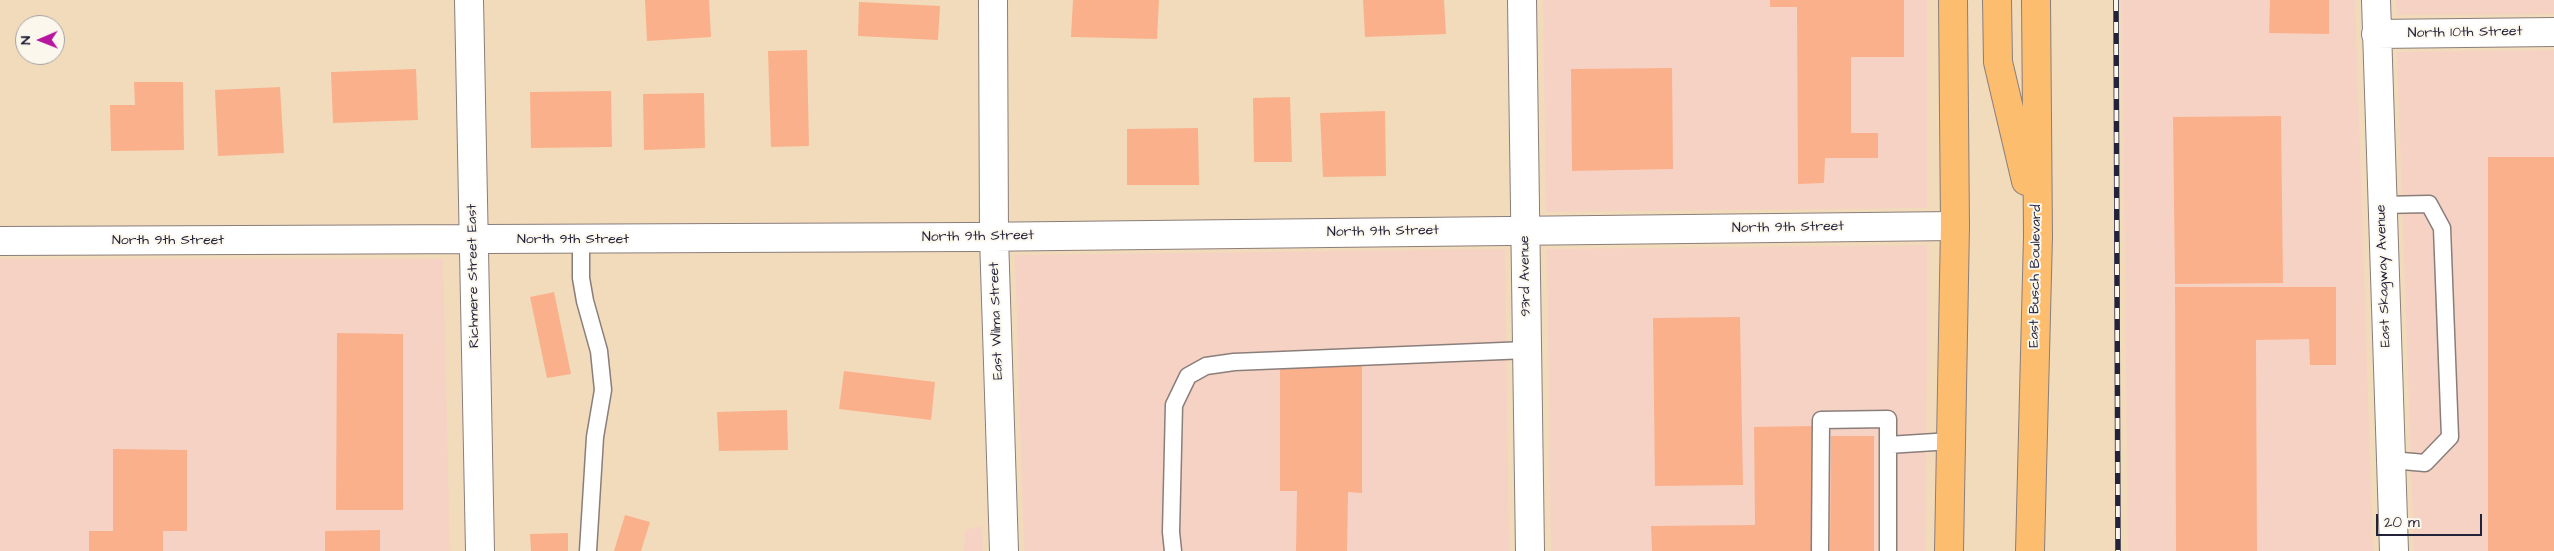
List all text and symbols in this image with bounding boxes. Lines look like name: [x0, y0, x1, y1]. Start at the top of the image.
north arrow: [15, 15, 65, 65]
street label: North 10th Street: [2408, 24, 2522, 42]
text: N: [16, 36, 36, 45]
street label: Richmere Street East: [464, 204, 484, 348]
street label: East Busch Boulevard: [2026, 204, 2046, 348]
street label: East Skagway Avenue: [2373, 204, 2395, 348]
street label: North 9th Street: [1732, 219, 1844, 237]
street label: North 9th Street: [1327, 223, 1439, 241]
street label: North 9th Street: [922, 228, 1034, 246]
street label: North 9th Street: [517, 232, 629, 248]
street label: North 9th Street: [112, 233, 224, 249]
street label: 93rd Avenue: [1517, 235, 1535, 317]
street label: East Wilma Street: [987, 262, 1007, 380]
scale bar: [2379, 504, 2485, 536]
text: 20 m: [2384, 512, 2420, 533]

